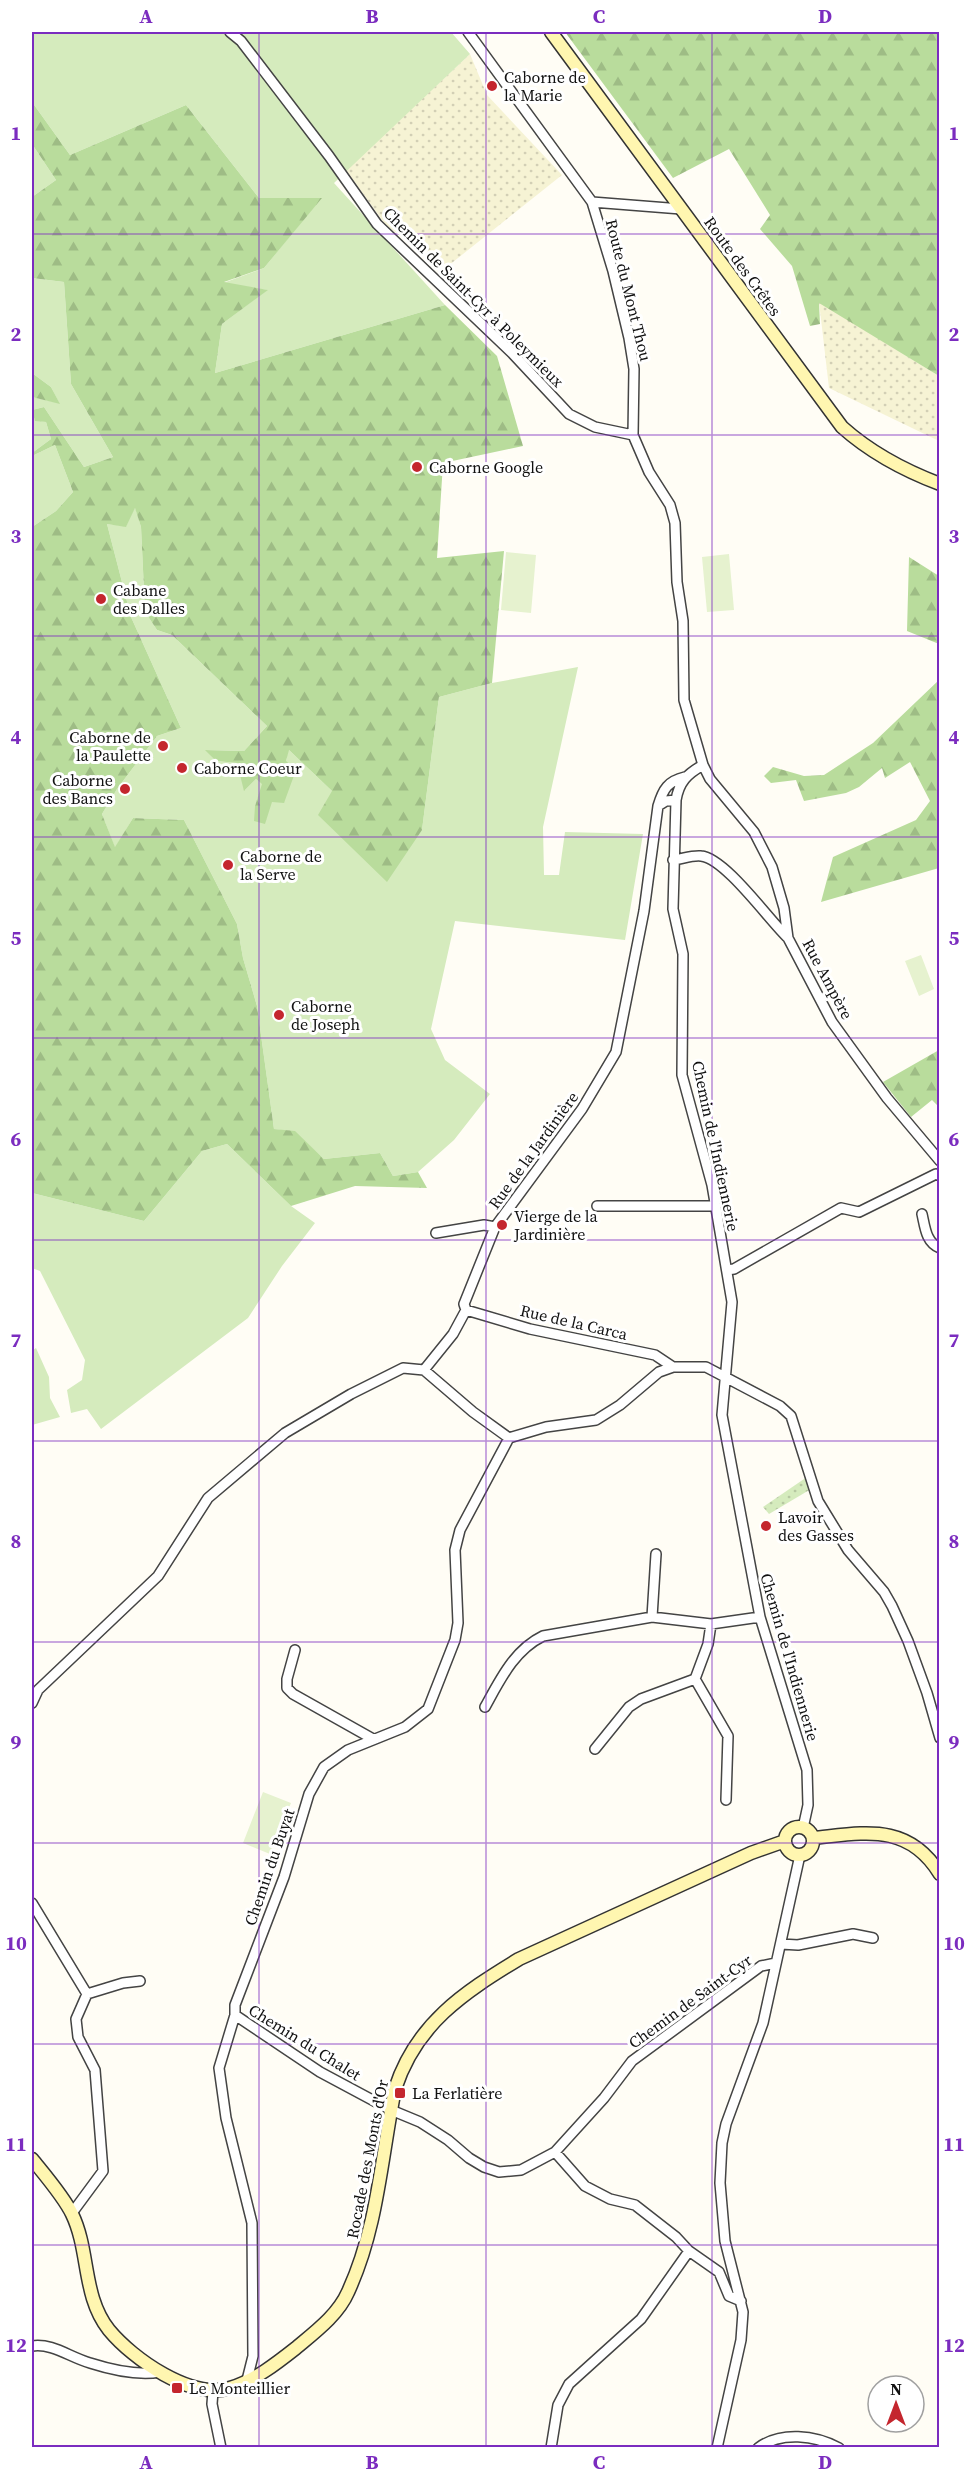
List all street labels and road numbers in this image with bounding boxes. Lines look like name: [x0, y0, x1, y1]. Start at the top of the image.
street label: Chemin de Saint-Cyr à Poleymieux: [379, 202, 569, 392]
street label: Route des Crêtes: [699, 212, 787, 320]
street label: Route du Mont Thou: [601, 217, 657, 363]
street label: Rue Ampère: [798, 935, 858, 1023]
street label: Chemin de l'Indiennerie: [687, 1059, 745, 1233]
street label: Rue de la Jardinière: [483, 1087, 583, 1213]
street label: Rue de la Carca: [518, 1299, 631, 1345]
street label: Chemin de l'Indiennerie: [755, 1570, 825, 1744]
street label: Chemin du Buyat: [239, 1805, 300, 1928]
street label: Chemin de Saint-Cyr: [624, 1949, 756, 2053]
street label: Chemin du Chalet: [245, 1999, 366, 2086]
street label: Rocade des Monts d'Or: [341, 2077, 393, 2240]

